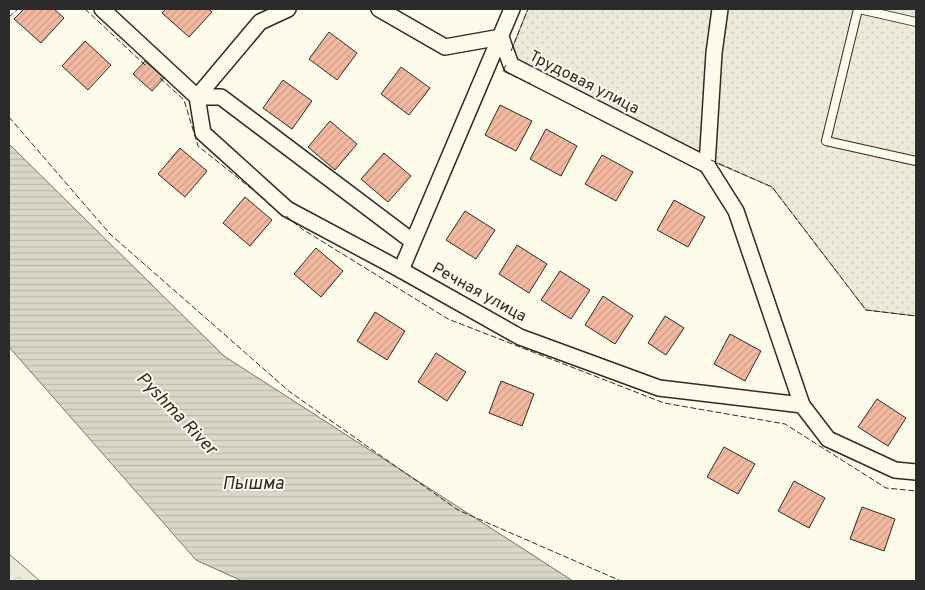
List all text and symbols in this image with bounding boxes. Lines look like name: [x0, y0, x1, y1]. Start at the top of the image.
street label: Трудовая улица: [526, 47, 642, 119]
street label: Речная улица: [428, 259, 530, 327]
water label: Pyshma River: [131, 368, 223, 462]
water label: Пышма: [222, 473, 285, 496]

